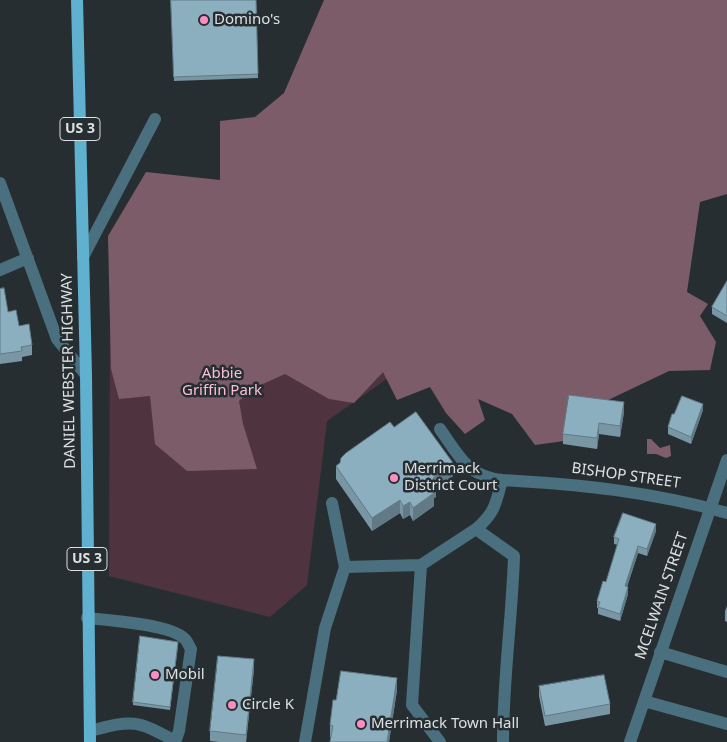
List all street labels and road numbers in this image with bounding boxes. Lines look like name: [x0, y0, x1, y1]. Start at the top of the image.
road number: US 3: [60, 118, 100, 140]
street label: DANIEL WEBSTER HIGHWAY: [58, 273, 80, 469]
street label: BISHOP STREET: [570, 459, 682, 493]
street label: MCELWAIN STREET: [632, 530, 692, 662]
road number: US 3: [67, 548, 107, 570]

